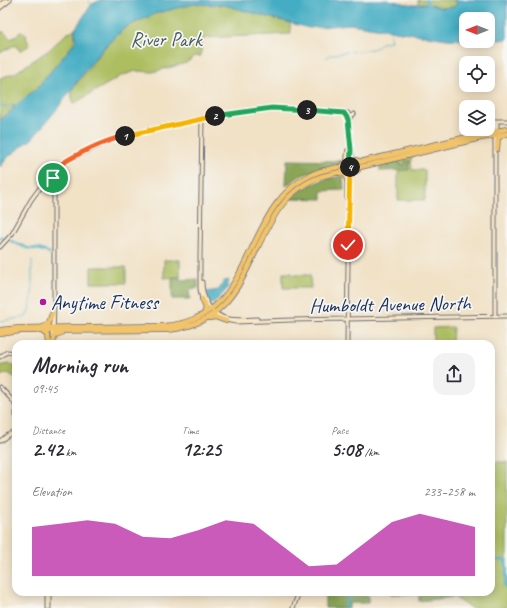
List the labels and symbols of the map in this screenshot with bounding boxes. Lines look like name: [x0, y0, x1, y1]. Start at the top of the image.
north arrow: [459, 12, 495, 48]
park label: River Park: [131, 27, 203, 52]
pin: 3: [297, 100, 317, 120]
pin: 2: [205, 106, 225, 126]
pin: 1: [115, 126, 135, 146]
pin: 4: [340, 157, 360, 177]
pin: [36, 161, 70, 195]
pin: [331, 228, 365, 262]
place label: Anytime Fitness: [51, 290, 160, 315]
street label: Humboldt Avenue North: [309, 291, 473, 318]
marker: Anytime Fitness: [38, 297, 48, 307]

